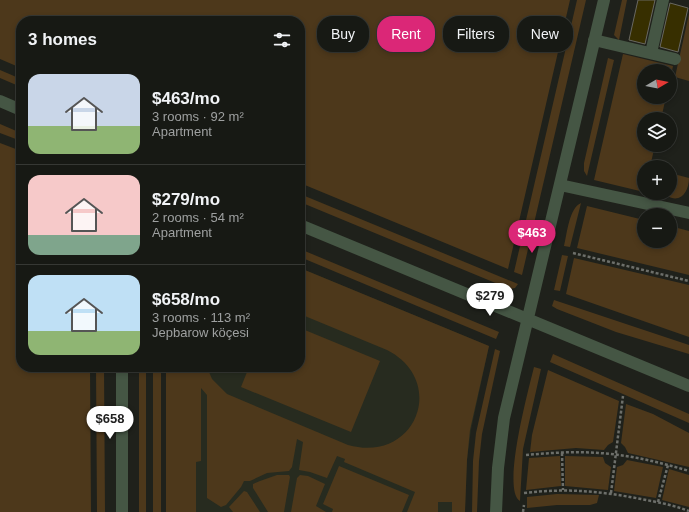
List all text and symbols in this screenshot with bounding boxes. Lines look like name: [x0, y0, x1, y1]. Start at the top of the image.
chip: Buy: [317, 16, 369, 52]
chip: Rent: [377, 16, 435, 52]
chip: Filters: [443, 16, 509, 52]
chip: New: [517, 16, 573, 52]
icon: filters: [271, 29, 293, 51]
text: 3 homes: [28, 30, 97, 49]
north arrow: [637, 64, 677, 104]
map controls: [637, 64, 677, 248]
text: $463/mo: [152, 89, 220, 108]
icon: home: [60, 90, 108, 138]
text: 3 rooms · 92 m²: [152, 109, 244, 124]
button: layers: [637, 112, 677, 152]
text: Apartment: [152, 124, 212, 139]
button: +: [637, 160, 677, 200]
text: $279/mo: [152, 190, 220, 209]
icon: home: [60, 191, 108, 239]
button: −: [637, 208, 677, 248]
text: 2 rooms · 54 m²: [152, 210, 244, 225]
pin: $463: [508, 220, 556, 254]
text: Apartment: [152, 225, 212, 240]
text: $463: [518, 225, 546, 240]
pin: $279: [466, 283, 514, 317]
text: $279: [476, 288, 504, 303]
text: $658/mo: [152, 290, 220, 309]
icon: home: [60, 291, 108, 339]
text: 3 rooms · 113 m²: [152, 310, 250, 325]
text: Jepbarow köçesi: [152, 325, 249, 340]
pin: $658: [86, 406, 134, 440]
text: $658: [96, 411, 124, 426]

